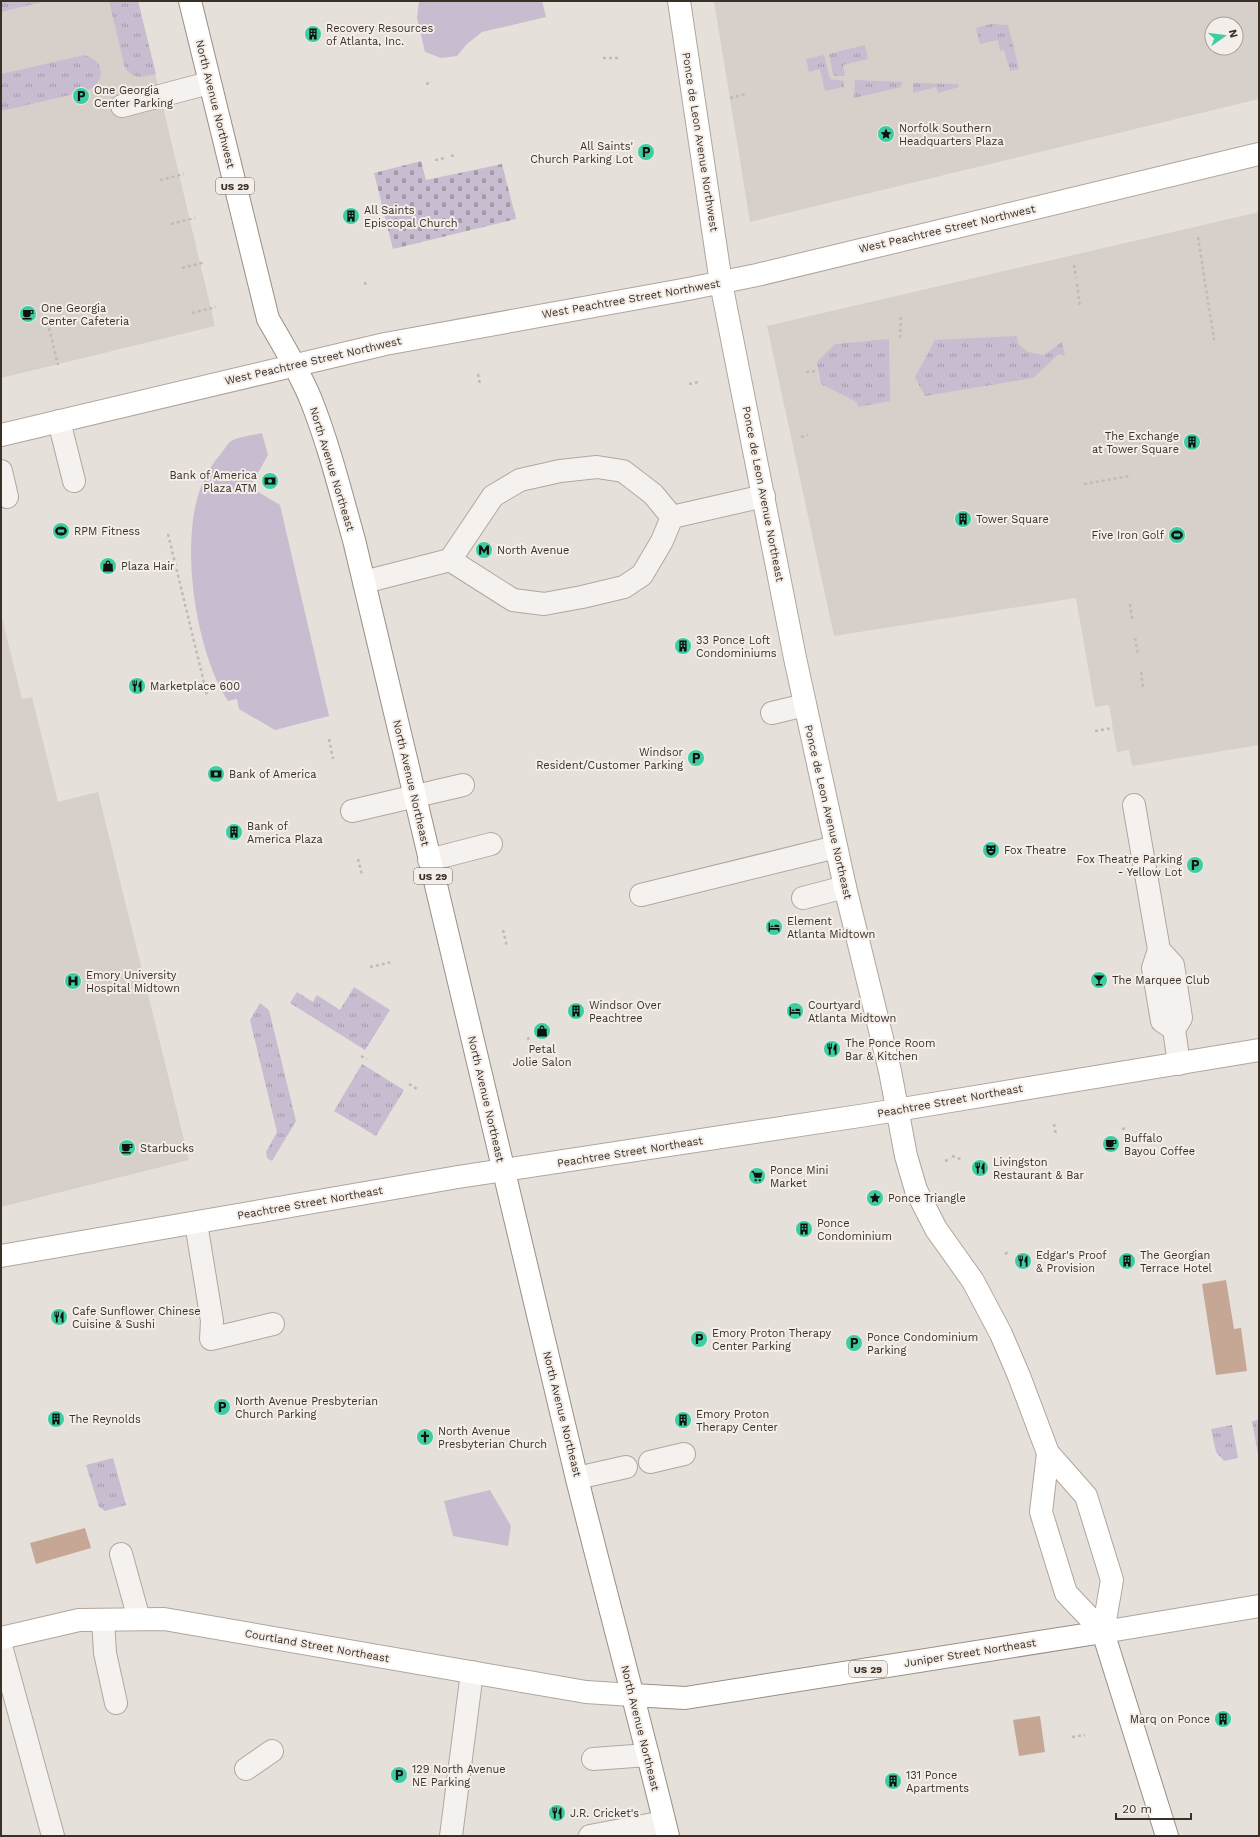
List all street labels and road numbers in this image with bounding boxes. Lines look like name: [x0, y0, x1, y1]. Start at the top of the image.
street label: North Avenue Northwest: [193, 38, 237, 170]
street label: Ponce de Leon Avenue Northwest: [679, 51, 721, 233]
road number: US 29: [216, 178, 254, 194]
street label: West Peachtree Street Northwest: [857, 202, 1037, 256]
street label: West Peachtree Street Northwest: [541, 277, 722, 321]
street label: West Peachtree Street Northwest: [223, 334, 403, 388]
street label: North Avenue Northeast: [307, 405, 357, 533]
street label: Ponce de Leon Avenue Northeast: [740, 405, 786, 583]
street label: North Avenue Northeast: [390, 719, 432, 848]
street label: Ponce de Leon Avenue Northeast: [802, 724, 855, 901]
road number: US 29: [414, 868, 452, 884]
street label: North Avenue Northeast: [465, 1035, 507, 1164]
street label: Peachtree Street Northeast: [876, 1082, 1024, 1120]
street label: Peachtree Street Northeast: [556, 1134, 704, 1170]
street label: Peachtree Street Northeast: [236, 1184, 384, 1222]
street label: North Avenue Northeast: [540, 1350, 584, 1479]
street label: Courtland Street Northeast: [244, 1627, 391, 1665]
street label: Juniper Street Northeast: [903, 1636, 1038, 1670]
road number: US 29: [849, 1661, 887, 1677]
street label: North Avenue Northeast: [618, 1664, 662, 1793]

